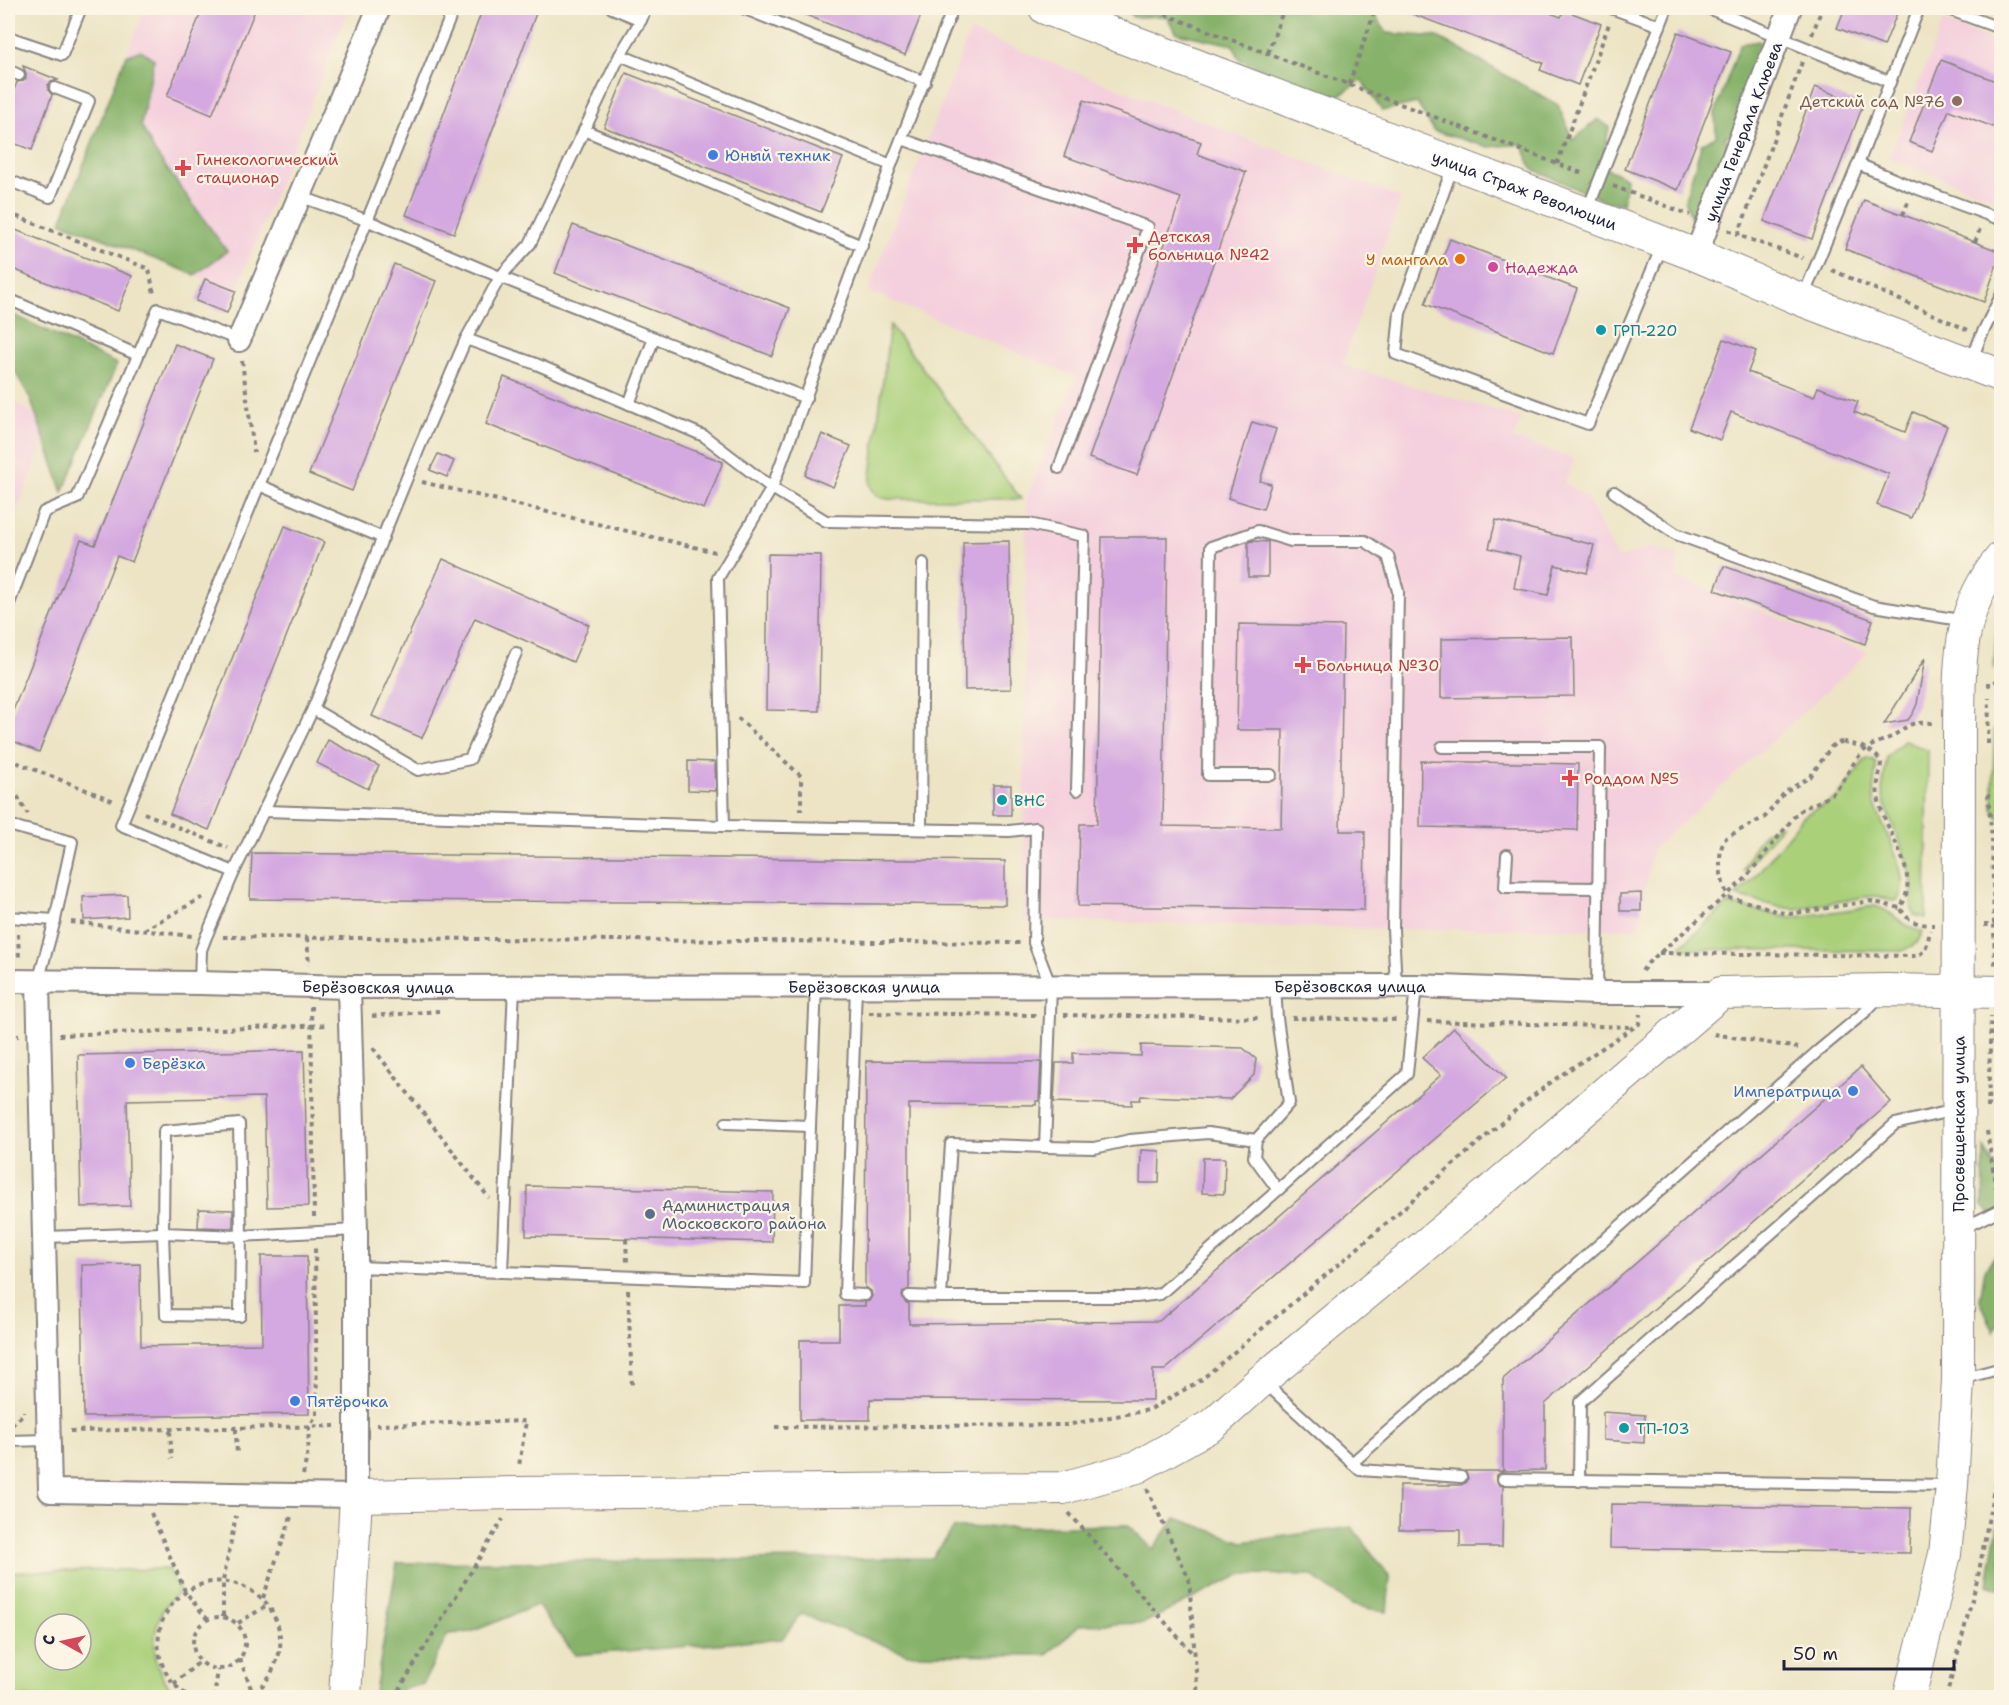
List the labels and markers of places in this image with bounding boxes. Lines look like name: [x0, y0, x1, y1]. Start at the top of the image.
place label: Детский сад №76: [1800, 91, 1945, 112]
marker: Детский сад №76: [1950, 94, 1964, 108]
place label: Юный техник: [725, 145, 831, 166]
marker: Юный техник: [706, 148, 720, 162]
place label: Гинекологический стационар: [196, 149, 338, 188]
marker: Гинекологический стационар: [174, 159, 192, 177]
place label: Детская больница №42: [1148, 226, 1270, 265]
marker: Детская больница №42: [1126, 236, 1144, 254]
place label: У мангала: [1366, 249, 1448, 270]
marker: У мангала: [1453, 252, 1467, 266]
place label: Надежда: [1505, 257, 1578, 278]
marker: Надежда: [1486, 260, 1500, 274]
place label: ГРП-220: [1613, 320, 1678, 341]
marker: ГРП-220: [1594, 323, 1608, 337]
place label: Больница №30: [1316, 655, 1439, 676]
marker: Больница №30: [1294, 656, 1312, 674]
place label: Роддом №5: [1584, 768, 1679, 789]
marker: Роддом №5: [1561, 769, 1579, 787]
place label: ВНС: [1014, 790, 1045, 811]
marker: ВНС: [995, 793, 1009, 807]
place label: Берёзка: [142, 1053, 206, 1074]
marker: Берёзка: [123, 1056, 137, 1070]
place label: Императрица: [1733, 1081, 1841, 1102]
marker: Императрица: [1846, 1084, 1860, 1098]
place label: Администрация Московского района: [662, 1195, 827, 1234]
marker: Администрация Московского района: [643, 1207, 657, 1221]
place label: Пятёрочка: [307, 1391, 388, 1412]
marker: Пятёрочка: [288, 1394, 302, 1408]
place label: ТП-103: [1636, 1418, 1690, 1439]
marker: ТП-103: [1617, 1421, 1631, 1435]

